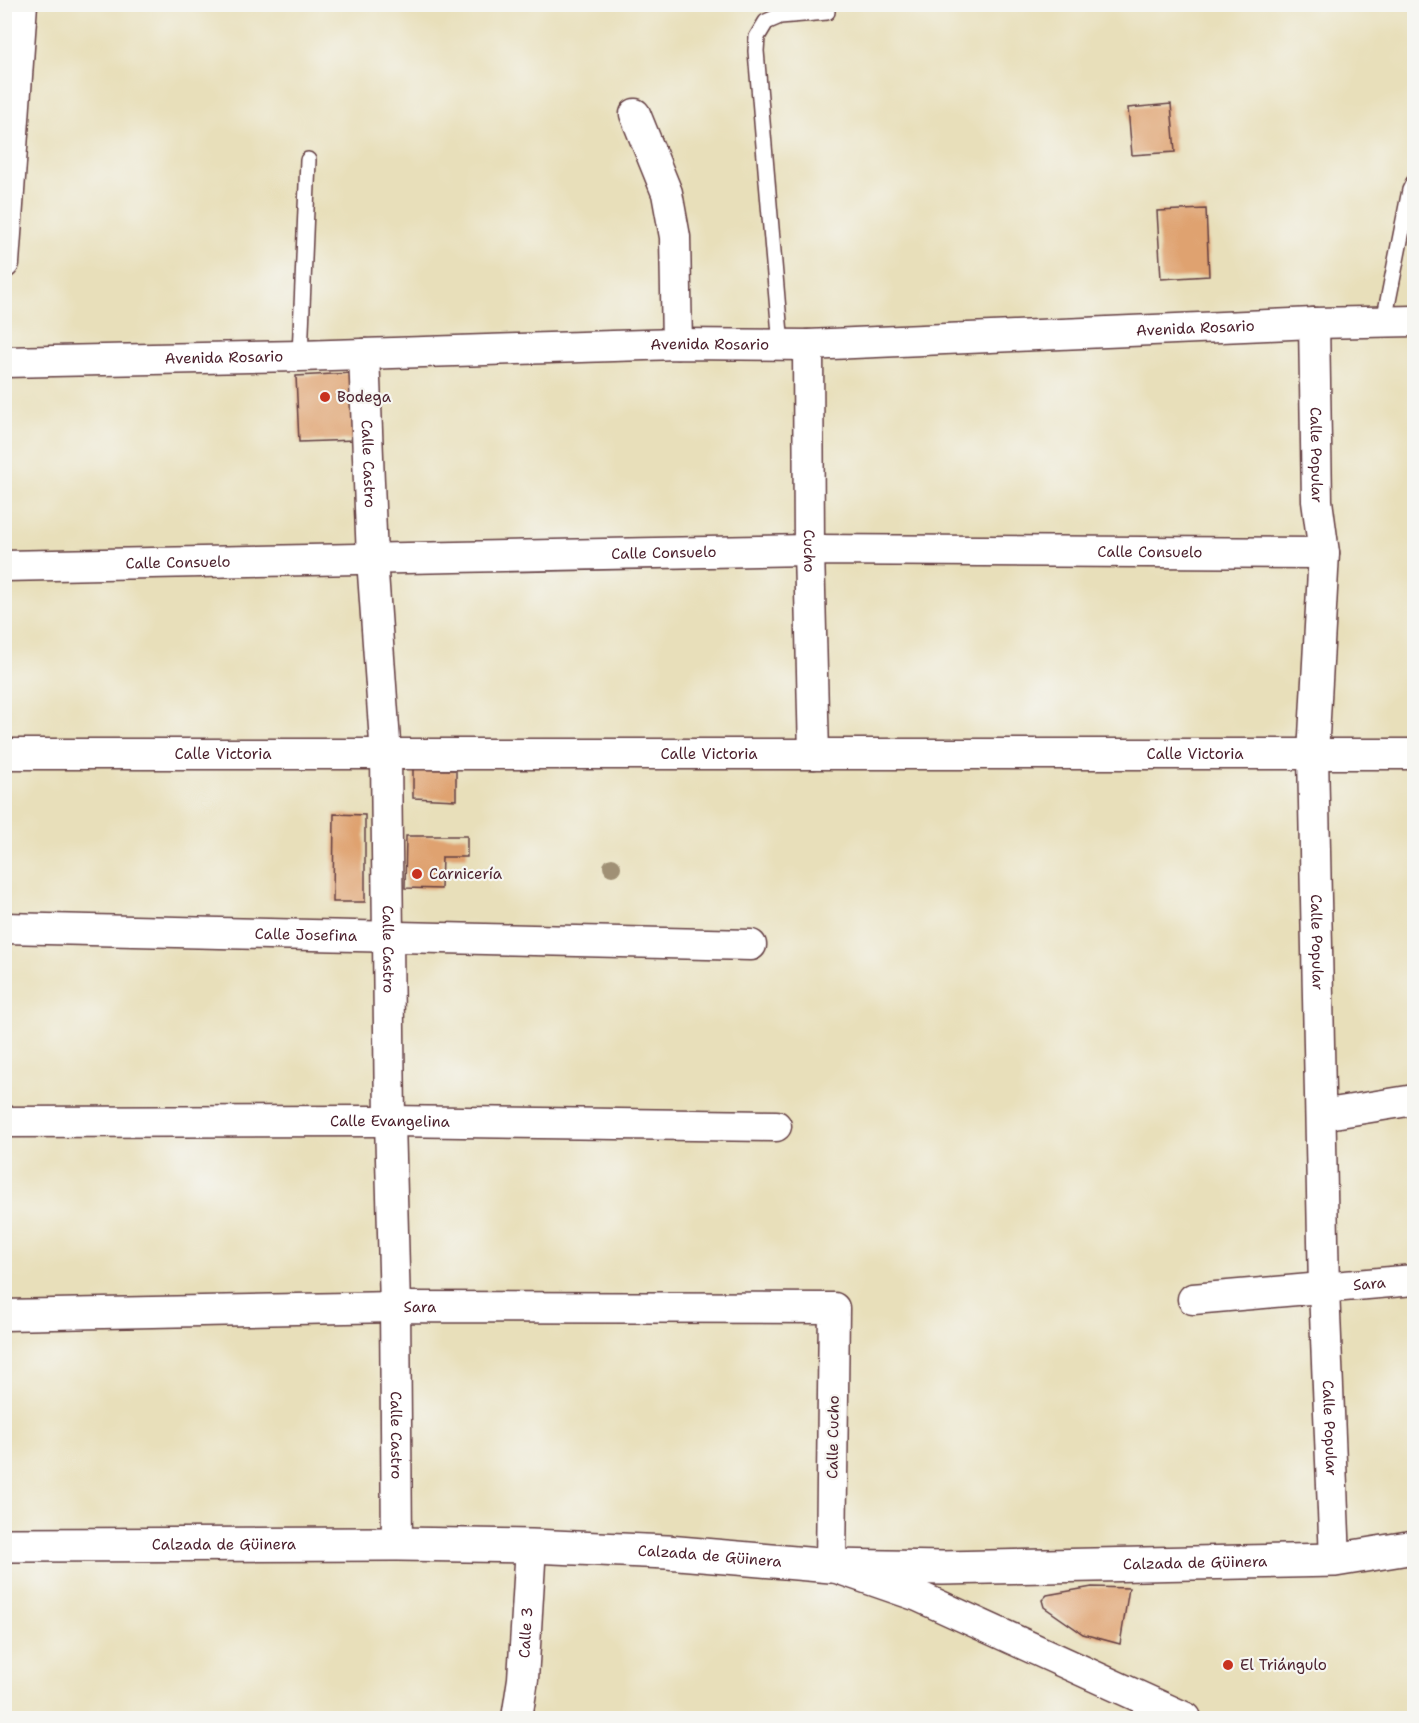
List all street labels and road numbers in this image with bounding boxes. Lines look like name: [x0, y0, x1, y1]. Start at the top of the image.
street label: Avenida Rosario: [1136, 316, 1255, 341]
street label: Avenida Rosario: [650, 334, 769, 355]
street label: Avenida Rosario: [164, 346, 284, 369]
street label: Calle Popular: [1305, 407, 1327, 503]
street label: Calle Castro: [357, 420, 380, 508]
street label: Cucho: [799, 530, 820, 573]
street label: Calle Consuelo: [611, 542, 717, 564]
street label: Calle Consuelo: [1097, 542, 1203, 562]
street label: Calle Consuelo: [125, 551, 231, 574]
street label: Calle Victoria: [174, 744, 272, 764]
street label: Calle Victoria: [660, 744, 758, 764]
street label: Calle Victoria: [1146, 744, 1244, 764]
street label: Calle Popular: [1306, 894, 1328, 990]
street label: Calle Castro: [378, 905, 399, 993]
street label: Calle Josefina: [254, 924, 358, 946]
street label: Calle Evangelina: [330, 1111, 451, 1132]
street label: Sara: [1352, 1272, 1387, 1295]
street label: Sara: [404, 1297, 437, 1317]
street label: Calle Popular: [1318, 1380, 1342, 1476]
street label: Calle Castro: [386, 1391, 406, 1479]
street label: Calle Cucho: [822, 1395, 844, 1479]
street label: Calzada de Güinera: [152, 1534, 297, 1555]
street label: Calzada de Güinera: [637, 1541, 783, 1572]
street label: Calzada de Güinera: [1123, 1551, 1268, 1574]
street label: Calle 3: [514, 1606, 537, 1659]

